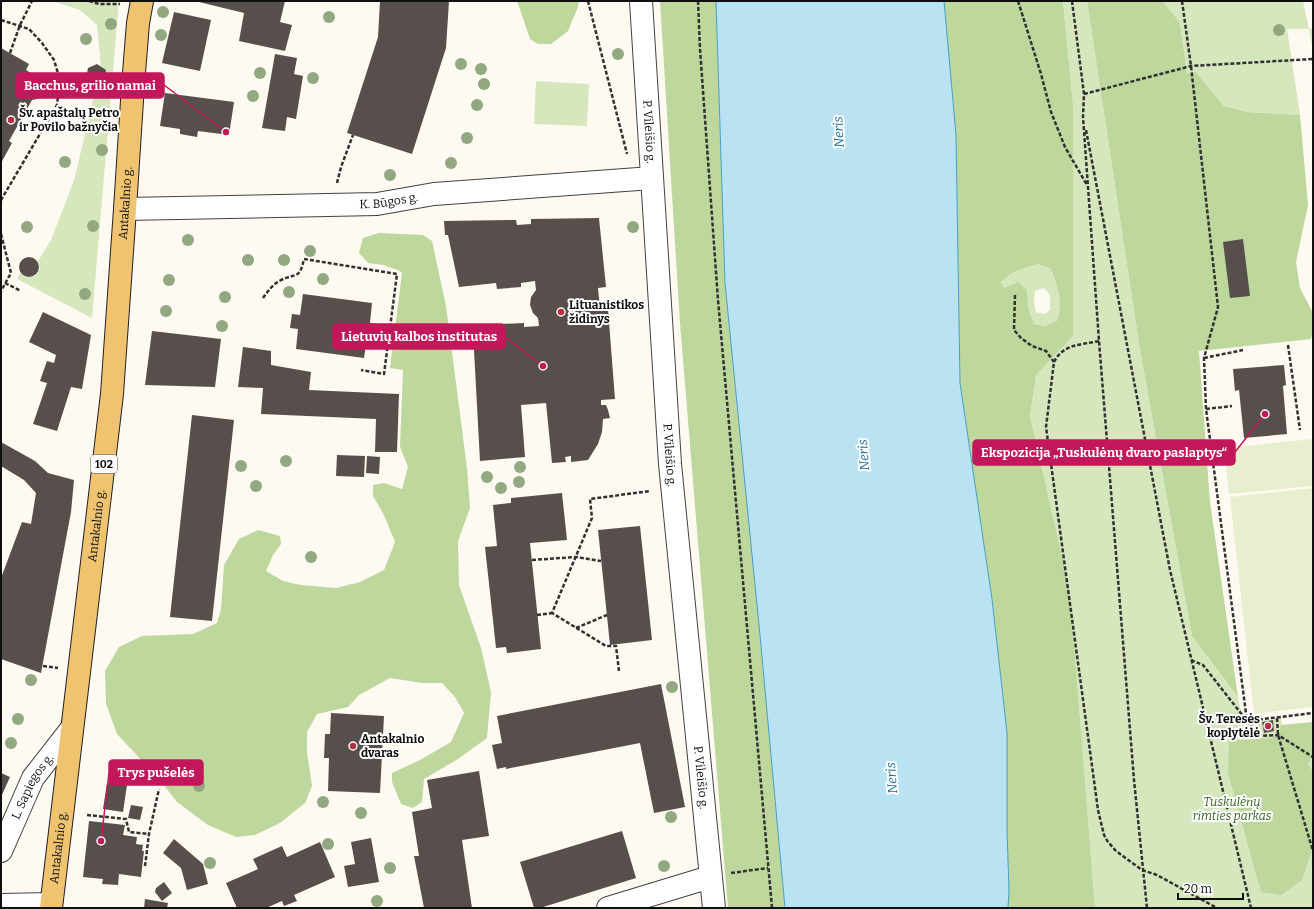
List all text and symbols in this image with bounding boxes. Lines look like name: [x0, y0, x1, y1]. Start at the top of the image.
callout: Bacchus, grilio namai: [16, 73, 164, 98]
text: Bacchus, grilio namai: [24, 78, 156, 93]
street label: P. Vileišio g.: [640, 100, 658, 164]
place label: Šv. apaštalų Petro ir Povilo bažnyčia: [19, 104, 119, 134]
marker: Šv. apaštalų Petro ir Povilo bažnyčia: [6, 115, 16, 125]
water label: Neris: [830, 116, 847, 148]
street label: Antakalnio g.: [116, 166, 135, 240]
street label: K. Būgos g.: [359, 190, 419, 211]
place label: Lituanistikos židinys: [569, 298, 644, 326]
marker: Lituanistikos židinys: [556, 307, 566, 317]
callout: Lietuvių kalbos institutas: [333, 324, 505, 349]
text: Lietuvių kalbos institutas: [341, 329, 497, 344]
street label: P. Vileišio g.: [660, 423, 679, 487]
water label: Neris: [855, 439, 872, 471]
callout: Ekspozicija „Tuskulėnų dvaro paslaptys“: [973, 440, 1235, 465]
text: Ekspozicija „Tuskulėnų dvaro paslaptys“: [981, 445, 1227, 461]
road number: 102: [91, 455, 117, 473]
street label: Antakalnio g.: [85, 489, 108, 563]
place label: Šv. Teresės koplytėlė: [1199, 710, 1260, 740]
marker: Šv. Teresės koplytėlė: [1263, 721, 1273, 731]
place label: Antakalnio dvaras: [361, 732, 424, 760]
marker: Antakalnio dvaras: [348, 741, 358, 751]
street label: P. Vileišio g.: [691, 745, 711, 810]
street label: L. Sapiegos g.: [9, 751, 56, 821]
callout: Trys pušelės: [109, 760, 203, 785]
water label: Neris: [883, 762, 900, 794]
text: Trys pušelės: [117, 765, 195, 780]
park label: Tuskulėnų rimties parkas: [1193, 795, 1272, 823]
street label: Antakalnio g.: [47, 810, 69, 884]
scale bar: [1178, 875, 1243, 901]
text: 20 m: [1184, 882, 1213, 896]

